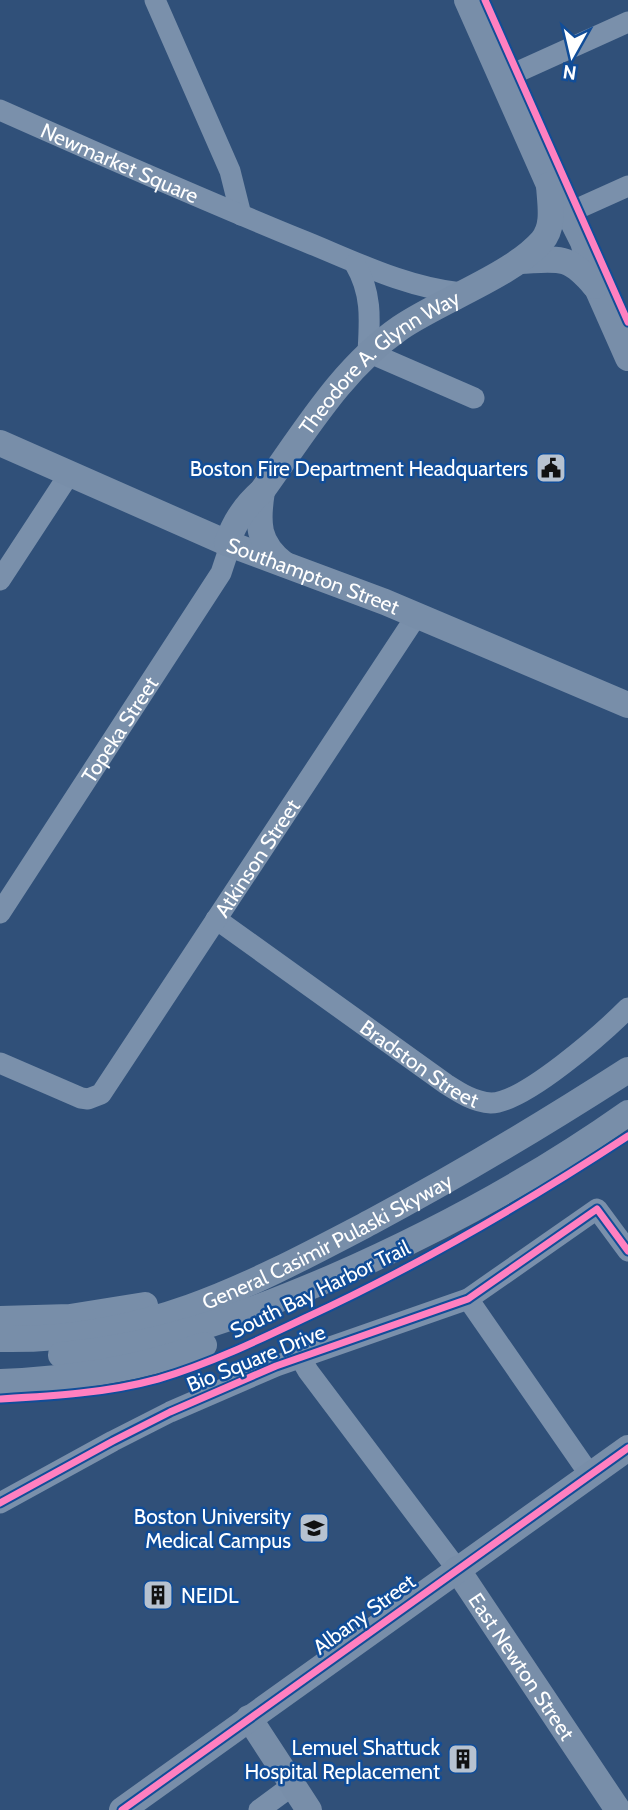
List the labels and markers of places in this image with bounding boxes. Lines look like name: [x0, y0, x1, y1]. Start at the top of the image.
public building icon: Boston Fire Department Headquarters: [534, 451, 568, 485]
place label: Boston Fire Department Headquarters: [190, 456, 528, 481]
place label: Boston University Medical Campus: [134, 1504, 291, 1553]
school or university icon: Boston University Medical Campus: [297, 1511, 331, 1545]
building icon: NEIDL: [141, 1578, 175, 1612]
place label: NEIDL: [181, 1583, 239, 1608]
place label: Lemuel Shattuck Hospital Replacement: [245, 1735, 441, 1784]
building icon: Lemuel Shattuck Hospital Replacement: [446, 1742, 480, 1776]

